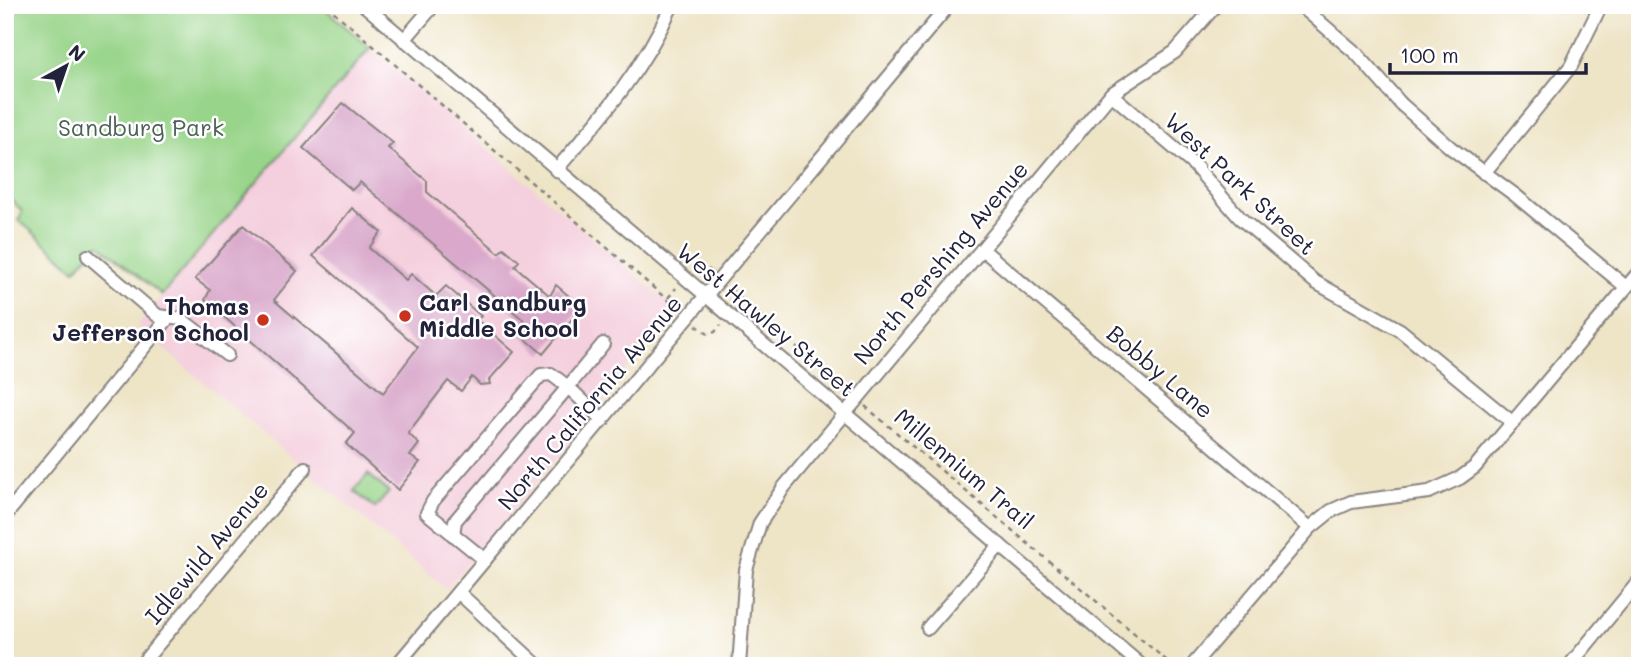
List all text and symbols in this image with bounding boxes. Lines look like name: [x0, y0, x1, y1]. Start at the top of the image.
north arrow: [32, 32, 102, 102]
scale bar: [1390, 32, 1586, 76]
text: N: [64, 38, 91, 67]
text: 100 m: [1400, 41, 1459, 68]
street label: West Park Street: [1159, 106, 1323, 261]
park label: Sandburg Park: [58, 112, 224, 142]
street label: North Pershing Avenue: [846, 154, 1034, 370]
street label: West Hawley Street: [671, 236, 862, 403]
place label: Carl Sandburg Middle School: [419, 287, 586, 343]
street label: North California Avenue: [491, 289, 688, 516]
place label: Thomas Jefferson School: [52, 291, 249, 347]
marker: Carl Sandburg Middle School: [397, 308, 413, 324]
marker: Thomas Jefferson School: [255, 312, 271, 328]
street label: Bobby Lane: [1101, 318, 1220, 425]
street label: Millennium Trail: [889, 401, 1041, 535]
street label: Idlewild Avenue: [138, 475, 275, 630]

